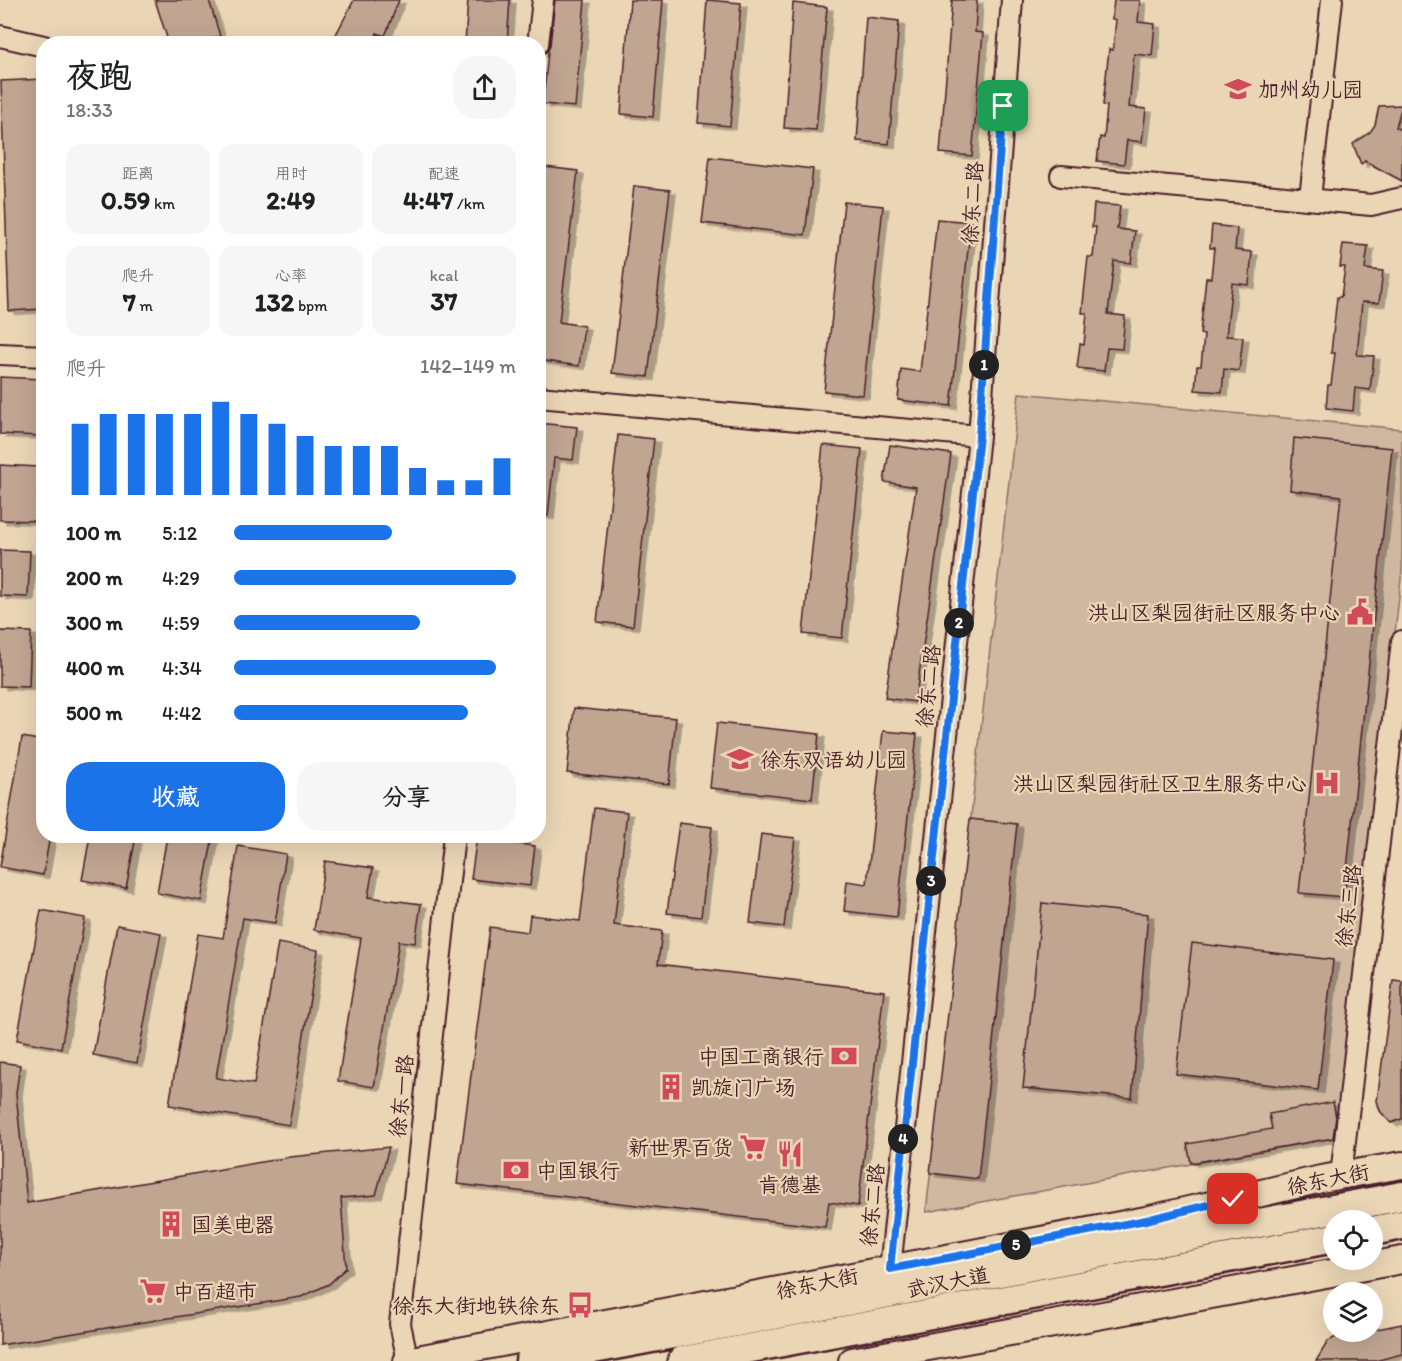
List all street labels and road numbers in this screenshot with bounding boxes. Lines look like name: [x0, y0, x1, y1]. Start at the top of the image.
street label: 徐东二路: [957, 160, 987, 246]
street label: 徐东二路: [911, 643, 945, 729]
street label: 徐东三路: [1330, 863, 1366, 949]
street label: 徐东一路: [384, 1053, 418, 1139]
street label: 徐东大街: [1284, 1159, 1372, 1199]
street label: 徐东二路: [855, 1162, 889, 1248]
street label: 武汉大道: [904, 1262, 992, 1302]
street label: 徐东大街: [773, 1263, 861, 1303]

